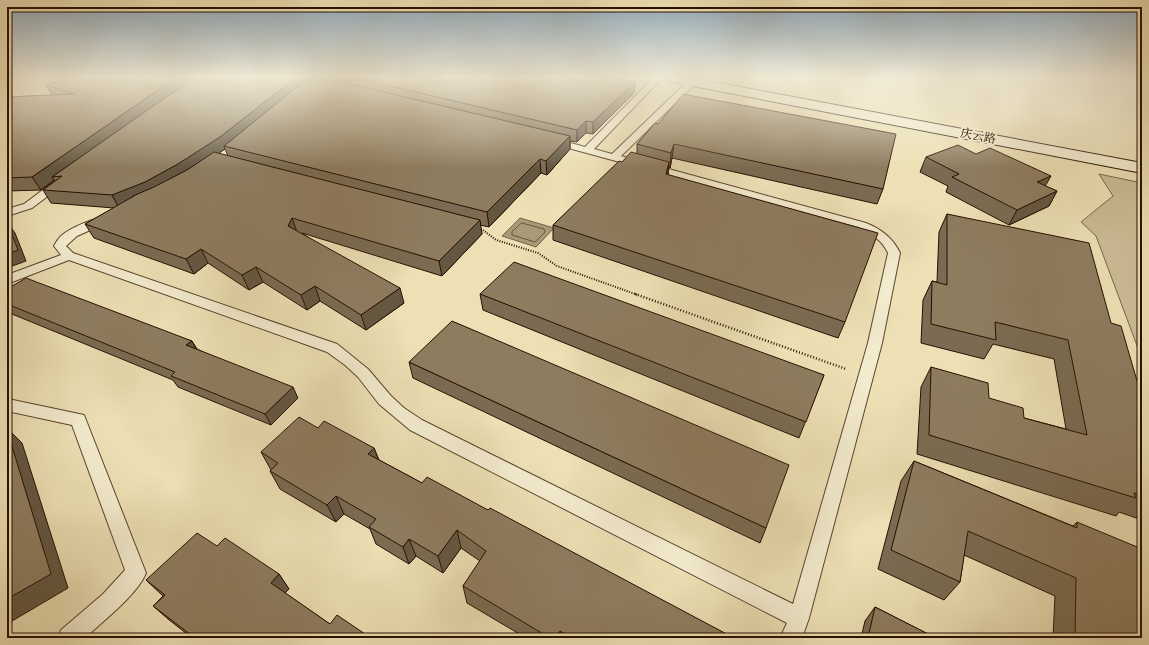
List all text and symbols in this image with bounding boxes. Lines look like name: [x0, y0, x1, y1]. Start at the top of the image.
street label: 庆云路: [959, 125, 997, 149]

